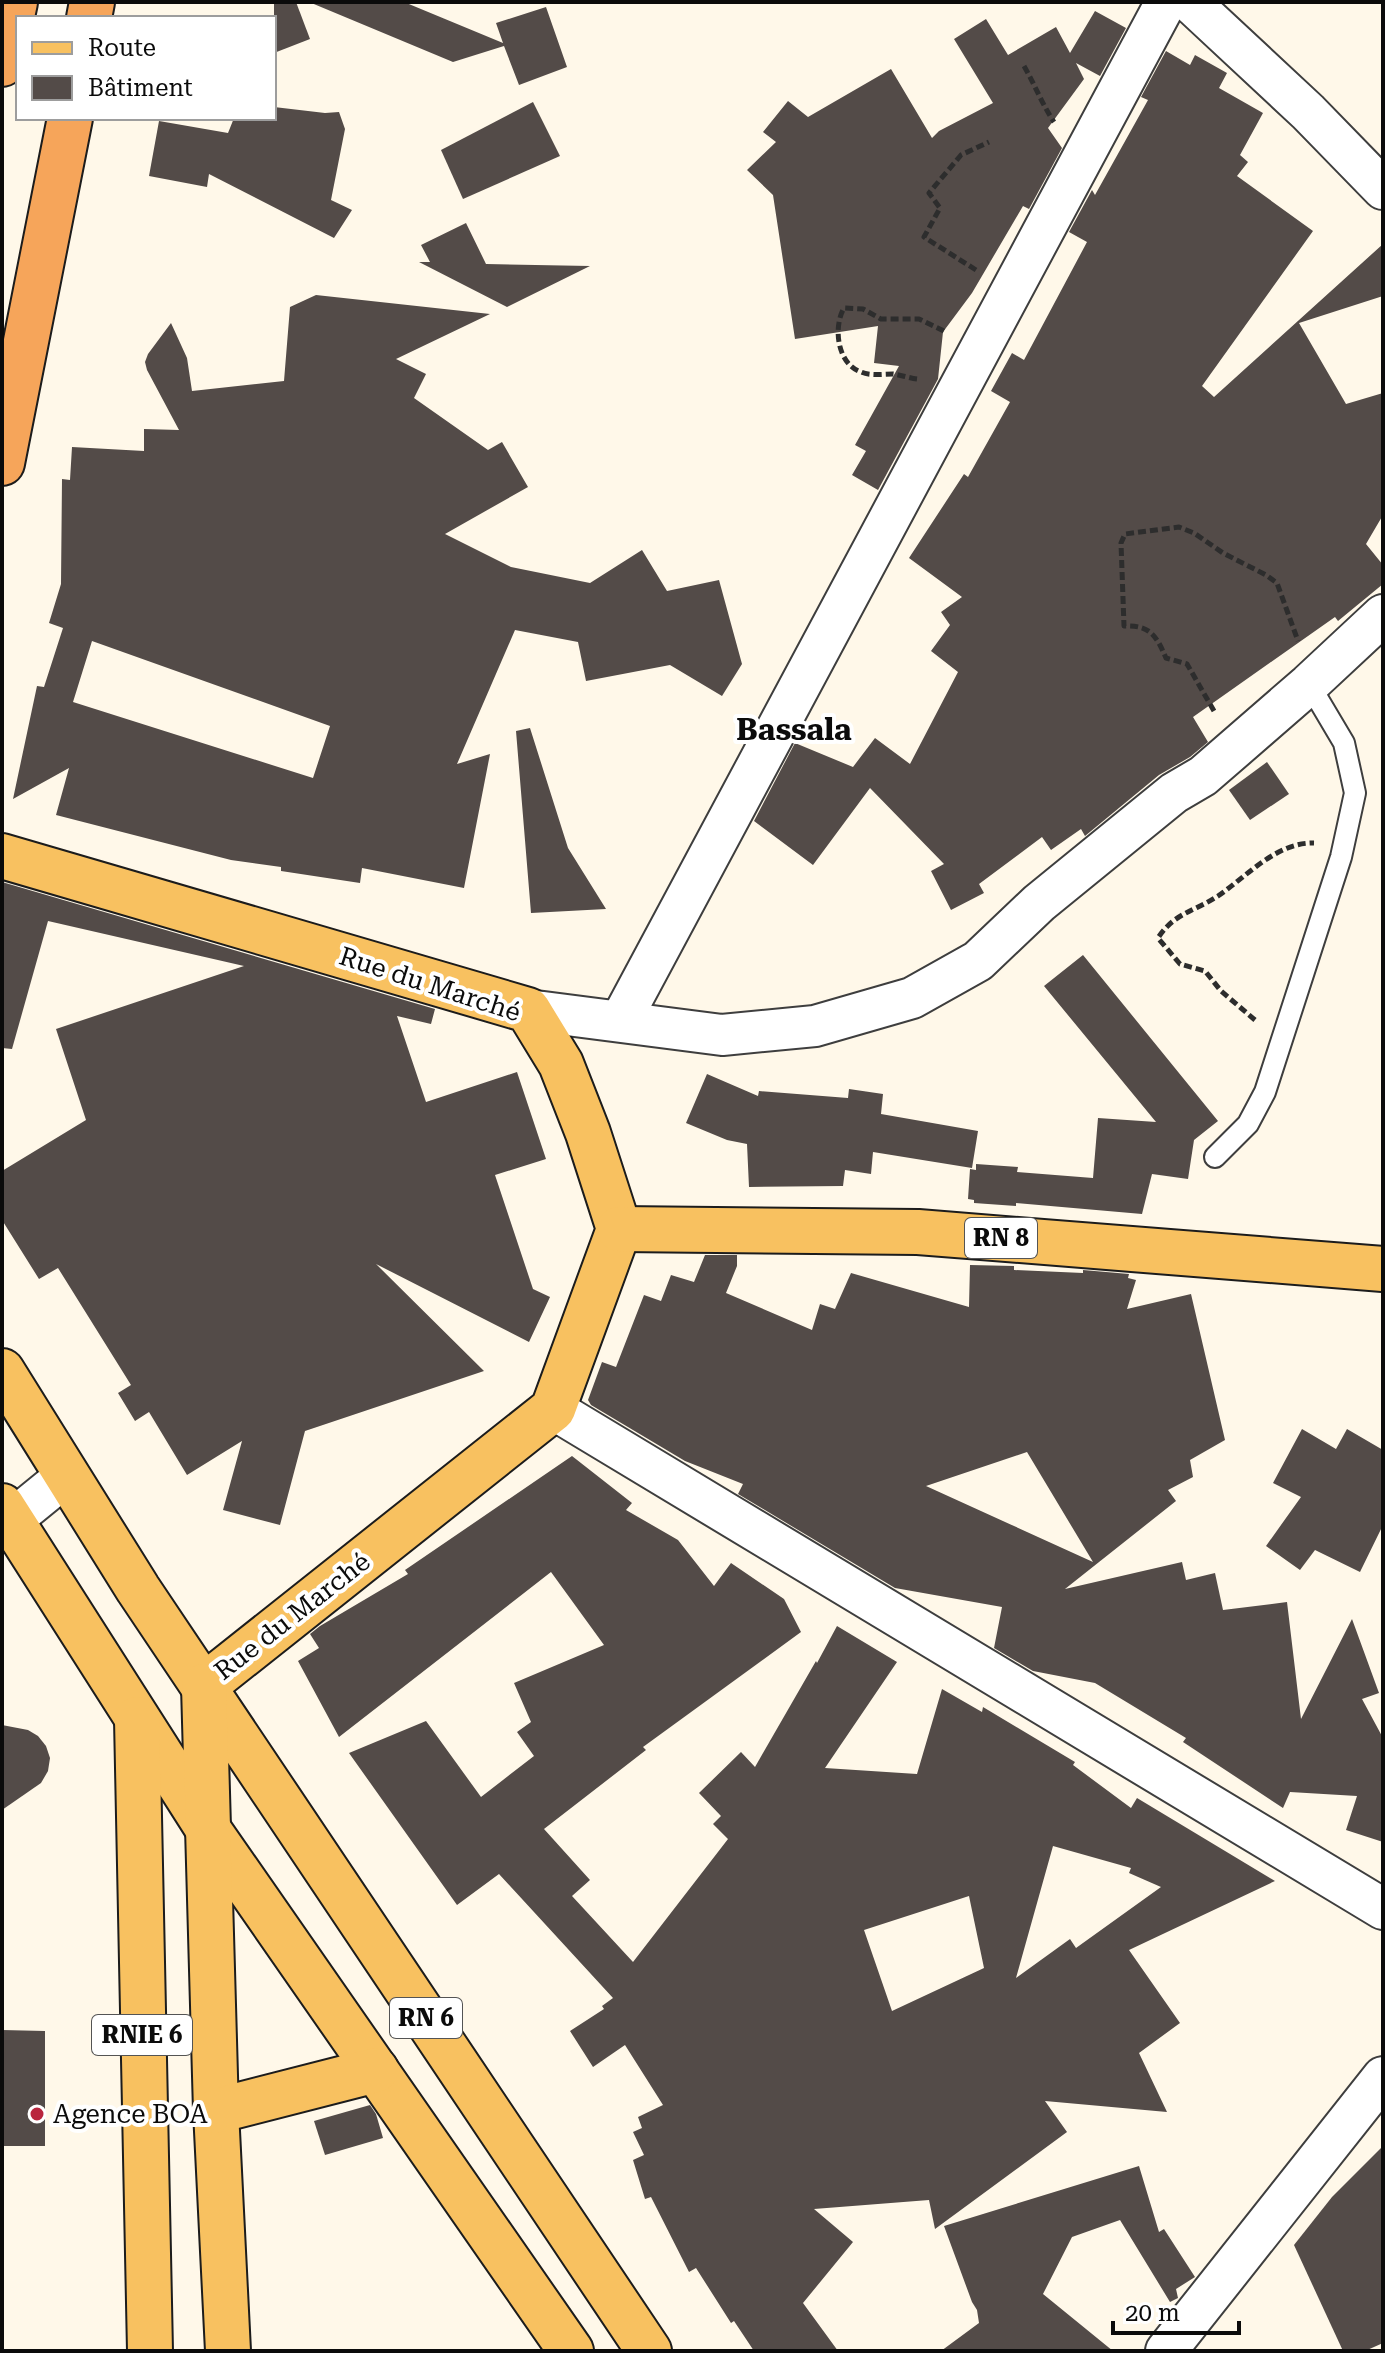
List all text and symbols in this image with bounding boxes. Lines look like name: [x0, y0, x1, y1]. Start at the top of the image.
legend: [16, 16, 276, 120]
text: Route: [88, 34, 156, 62]
text: Bâtiment: [88, 74, 193, 102]
district label: Bassala: [736, 712, 852, 747]
street label: Rue du Marché: [336, 941, 524, 1027]
road number: RN 8: [965, 1218, 1037, 1258]
street label: Rue du Marché: [208, 1546, 376, 1686]
road number: RN 6: [390, 1998, 462, 2038]
road number: RNIE 6: [92, 2015, 192, 2055]
place label: Agence BOA: [53, 2099, 208, 2129]
marker: Agence BOA: [28, 2105, 46, 2123]
scale bar: [1113, 2285, 1239, 2335]
text: 20 m: [1125, 2299, 1180, 2327]

